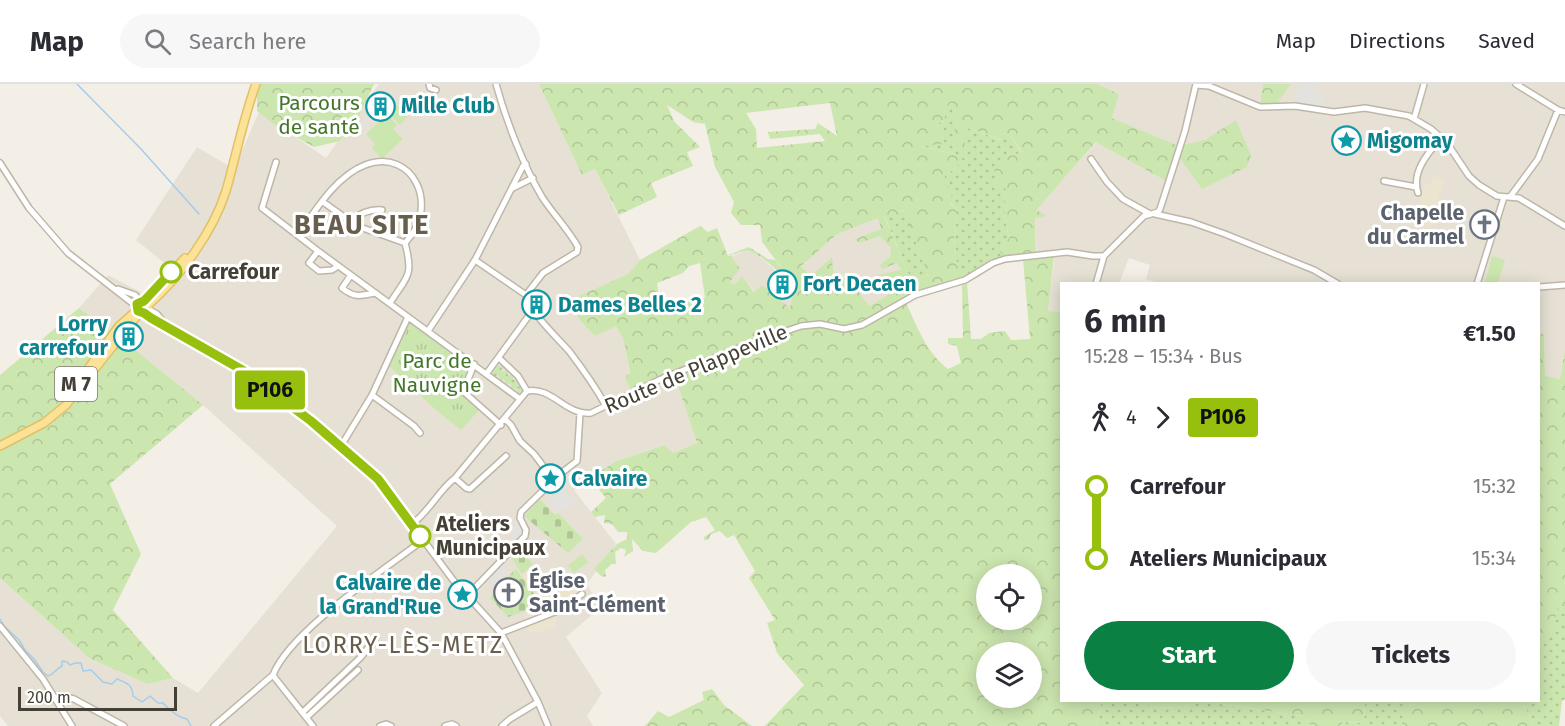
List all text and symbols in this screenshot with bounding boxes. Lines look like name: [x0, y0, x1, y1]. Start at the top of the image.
search box: [120, 14, 540, 68]
text: Map: [30, 25, 84, 58]
icon: search: [141, 25, 174, 58]
text: Search here: [189, 28, 307, 55]
text: Map: [1276, 28, 1316, 54]
text: Directions: [1349, 28, 1445, 54]
text: Saved: [1478, 28, 1535, 54]
park label: Parcours de santé: [278, 90, 360, 140]
building icon: Mille Club: [364, 90, 396, 122]
place label: Mille Club: [401, 93, 495, 119]
place icon: Migomay: [1330, 125, 1362, 157]
place label: Migomay: [1367, 128, 1453, 154]
place label: Chapelle du Carmel: [1367, 200, 1465, 250]
district label: BEAU SITE: [294, 209, 430, 241]
church icon: Chapelle du Carmel: [1469, 209, 1501, 241]
place label: Carrefour: [188, 259, 280, 285]
marker: Carrefour: [160, 261, 182, 283]
building icon: Fort Decaen: [766, 268, 798, 300]
place label: Fort Decaen: [803, 271, 917, 297]
building icon: Dames Belles 2: [521, 289, 553, 321]
place label: Dames Belles 2: [558, 292, 702, 318]
text: 6 min: [1084, 301, 1167, 341]
place label: Lorry carrefour: [19, 311, 109, 361]
street label: Route de Plappeville: [601, 319, 791, 419]
building icon: Lorry carrefour: [113, 320, 145, 352]
text: €1.50: [1463, 320, 1516, 347]
text: 15:28 – 15:34 · Bus: [1084, 344, 1242, 368]
park label: Parc de Nauvigne: [393, 348, 481, 398]
road number: M 7: [55, 367, 97, 401]
line badge: P106: [228, 370, 312, 410]
text: P106: [247, 377, 293, 403]
icon: walk: [1084, 401, 1117, 434]
icon: forward: [1146, 401, 1179, 434]
text: P106: [1200, 404, 1246, 430]
text: 4: [1126, 405, 1137, 429]
place icon: Calvaire: [534, 463, 566, 495]
place label: Calvaire: [571, 466, 648, 492]
text: Carrefour: [1130, 473, 1225, 500]
text: 15:32: [1473, 474, 1516, 498]
place label: Ateliers Municipaux: [435, 511, 545, 561]
marker: Ateliers Municipaux: [409, 525, 431, 547]
text: Ateliers Municipaux: [1130, 545, 1327, 572]
text: 15:34: [1472, 546, 1516, 570]
map controls: [976, 564, 1042, 708]
button: locate: [976, 564, 1042, 630]
place label: Église Saint-Clément: [529, 567, 666, 618]
place label: Calvaire de la Grand'Rue: [319, 570, 441, 620]
church icon: Église Saint-Clément: [492, 577, 524, 609]
place icon: Calvaire de la Grand'Rue: [446, 579, 478, 611]
button: Start: [1084, 621, 1294, 690]
button: Tickets: [1306, 621, 1516, 690]
district label: LORRY-LÈS-METZ: [302, 630, 504, 659]
button: layers: [976, 642, 1042, 708]
scale bar: [18, 684, 177, 712]
text: 200 m: [27, 688, 71, 707]

